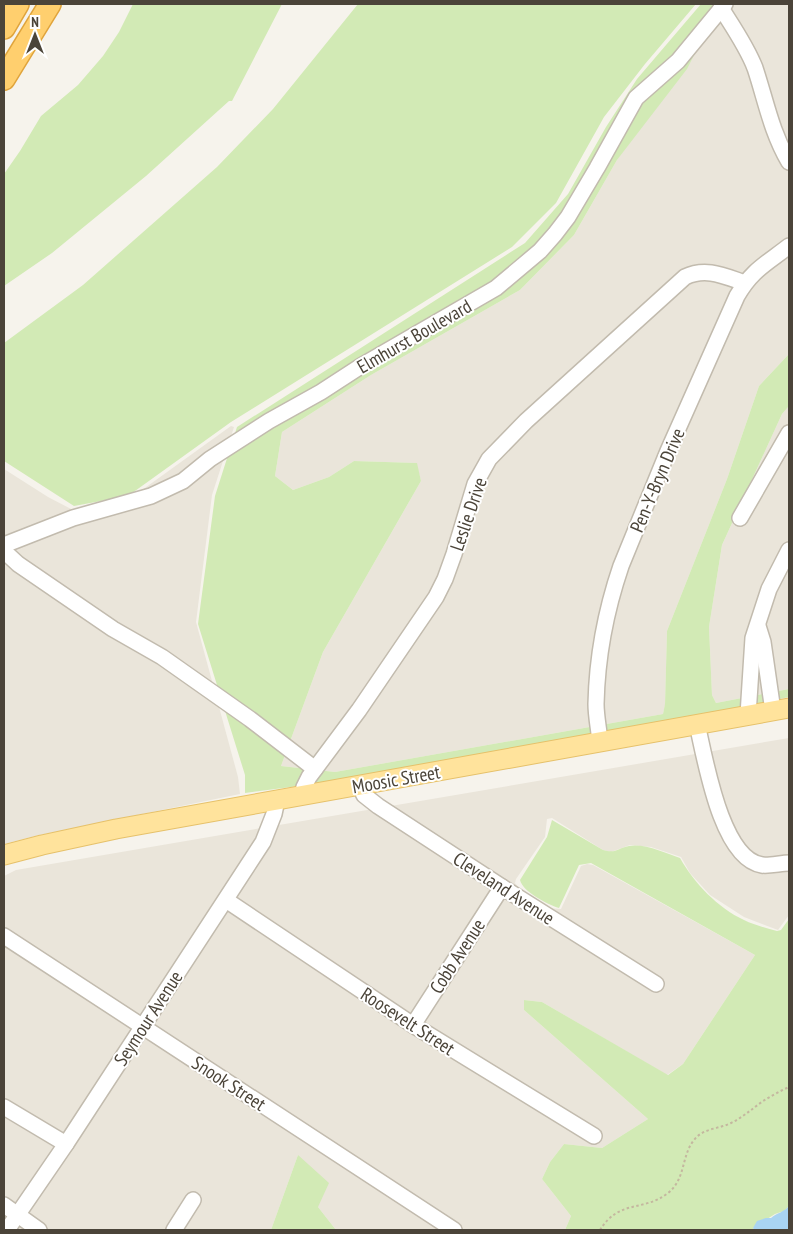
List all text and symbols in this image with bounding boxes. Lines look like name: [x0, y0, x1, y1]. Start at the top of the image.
north arrow: [10, 10, 60, 60]
text: N: [31, 13, 39, 31]
street label: Elmhurst Boulevard: [352, 294, 476, 378]
street label: Pen-Y-Bryn Drive: [624, 424, 690, 536]
street label: Leslie Drive: [444, 474, 492, 554]
street label: Moosic Street: [350, 759, 443, 799]
street label: Cleveland Avenue: [449, 846, 559, 930]
street label: Cobb Avenue: [424, 914, 490, 998]
street label: Seymour Avenue: [108, 966, 188, 1070]
street label: Roosevelt Street: [357, 982, 460, 1061]
street label: Snook Street: [188, 1050, 271, 1116]

